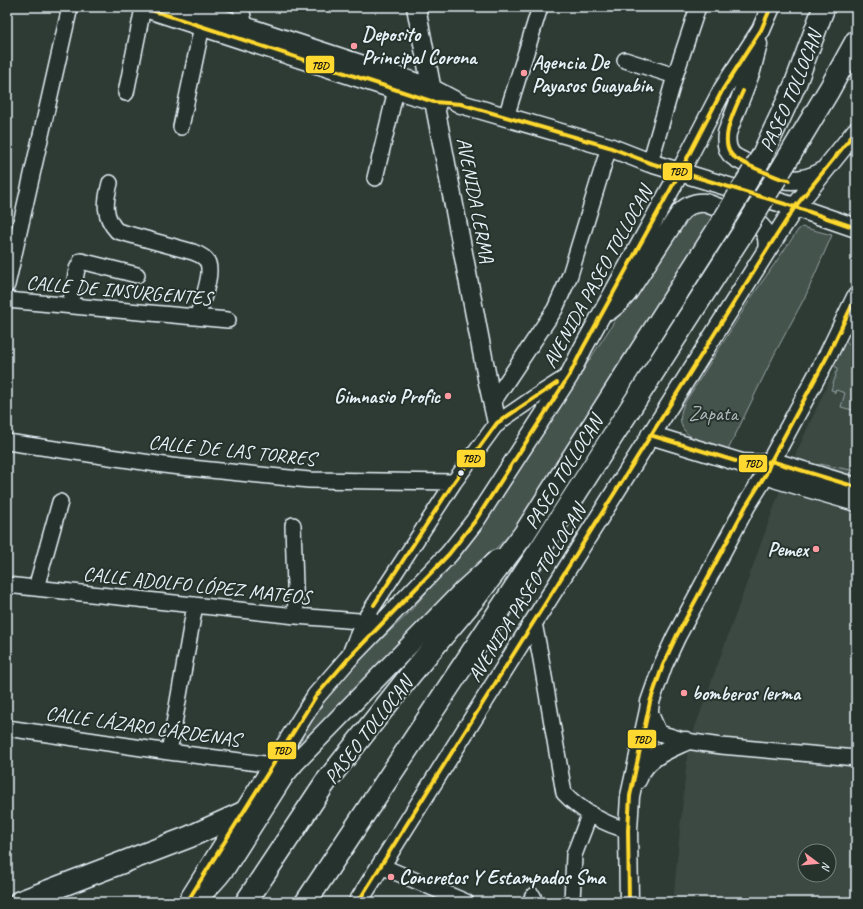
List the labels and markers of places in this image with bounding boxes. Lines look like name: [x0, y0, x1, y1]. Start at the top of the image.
place label: Deposito Principal Corona: [362, 22, 478, 70]
marker: Deposito Principal Corona: [349, 41, 359, 51]
place label: Agencia De Payasos Guayabin: [532, 50, 655, 98]
marker: Agencia De Payasos Guayabin: [519, 68, 529, 78]
place label: Gimnasio Profic: [334, 384, 441, 409]
marker: Gimnasio Profic: [443, 391, 453, 401]
unlabelled marker: [456, 468, 466, 478]
place label: Pemex: [767, 537, 810, 562]
marker: Pemex: [811, 544, 821, 554]
place label: bomberos lerma: [692, 681, 802, 706]
marker: bomberos lerma: [679, 688, 689, 698]
place label: Concretos Y Estampados Sma: [399, 865, 607, 890]
marker: Concretos Y Estampados Sma: [386, 872, 396, 882]

